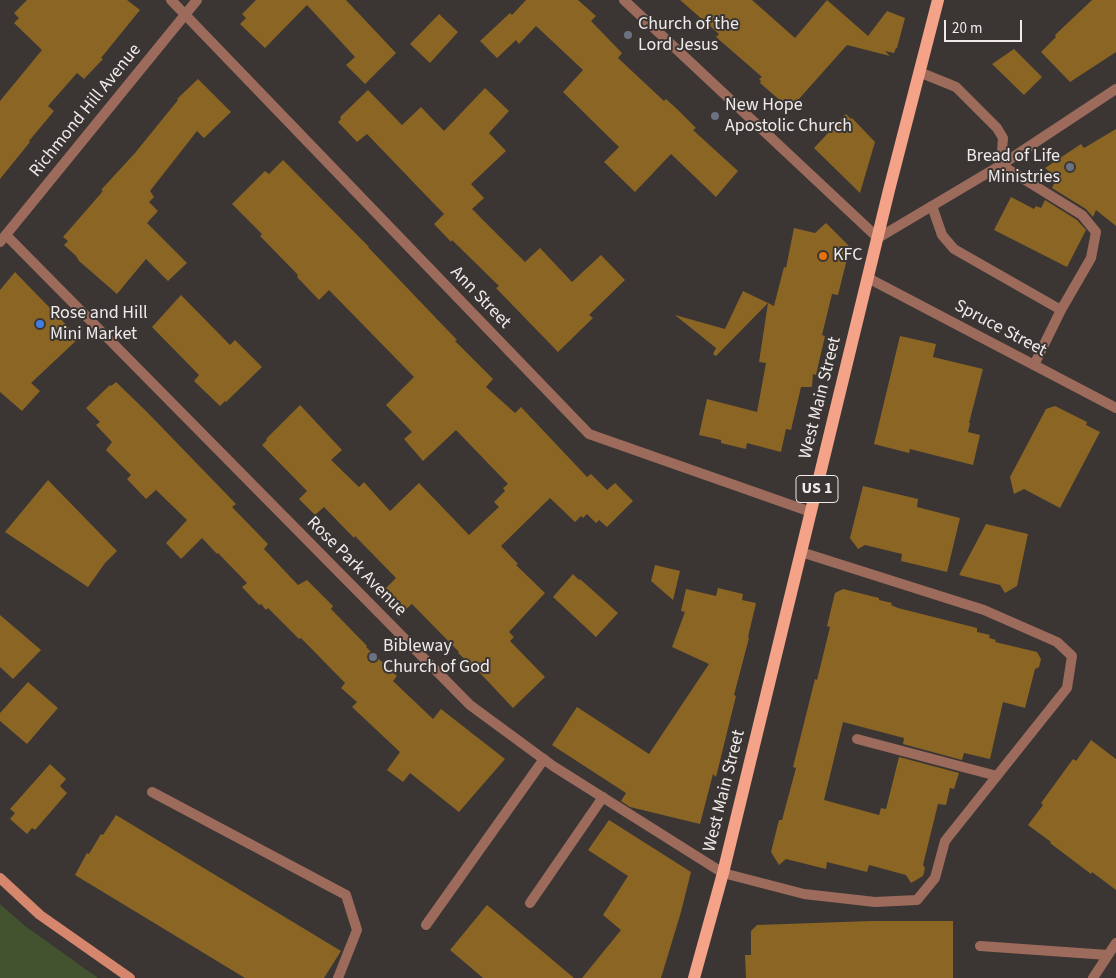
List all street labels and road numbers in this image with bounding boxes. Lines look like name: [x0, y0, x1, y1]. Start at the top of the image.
street label: Richmond Hill Avenue: [26, 40, 146, 182]
street label: Ann Street: [445, 262, 515, 334]
street label: Spruce Street: [950, 296, 1050, 362]
street label: West Main Street: [795, 335, 847, 461]
road number: US 1: [796, 476, 838, 502]
street label: Rose Park Avenue: [301, 512, 411, 622]
street label: West Main Street: [699, 728, 751, 854]

